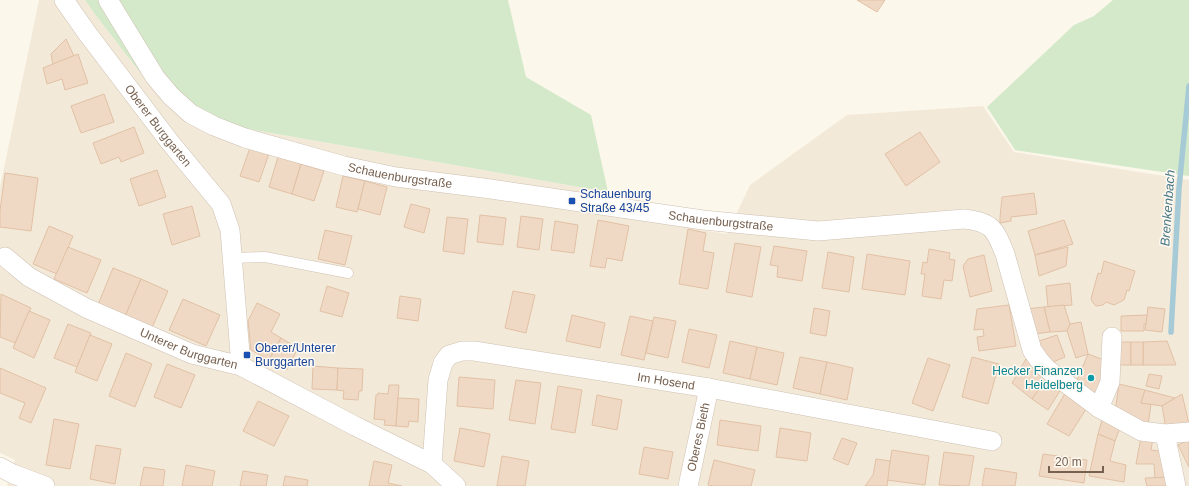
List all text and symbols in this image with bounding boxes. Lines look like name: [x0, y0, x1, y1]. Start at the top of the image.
street label: Oberer Burggarten: [122, 82, 194, 170]
street label: Schauenburgstraße: [347, 160, 453, 191]
water label: Brenkenbach: [1157, 169, 1178, 247]
place label: Schauenburg Straße 43/45: [580, 187, 651, 215]
marker: Schauenburg Straße 43/45: [567, 196, 577, 206]
street label: Schauenburgstraße: [667, 208, 774, 234]
street label: Unterer Burggarten: [138, 325, 239, 372]
place label: Oberer/Unterer Burggarten: [255, 341, 336, 369]
marker: Oberer/Unterer Burggarten: [242, 350, 252, 360]
place label: Hecker Finanzen Heidelberg: [992, 364, 1083, 392]
street label: Im Hosend: [636, 370, 696, 393]
marker: Hecker Finanzen Heidelberg: [1086, 373, 1096, 383]
street label: Oberes Bieth: [684, 401, 713, 473]
scale bar: [1049, 448, 1103, 474]
text: 20 m: [1055, 455, 1082, 469]

